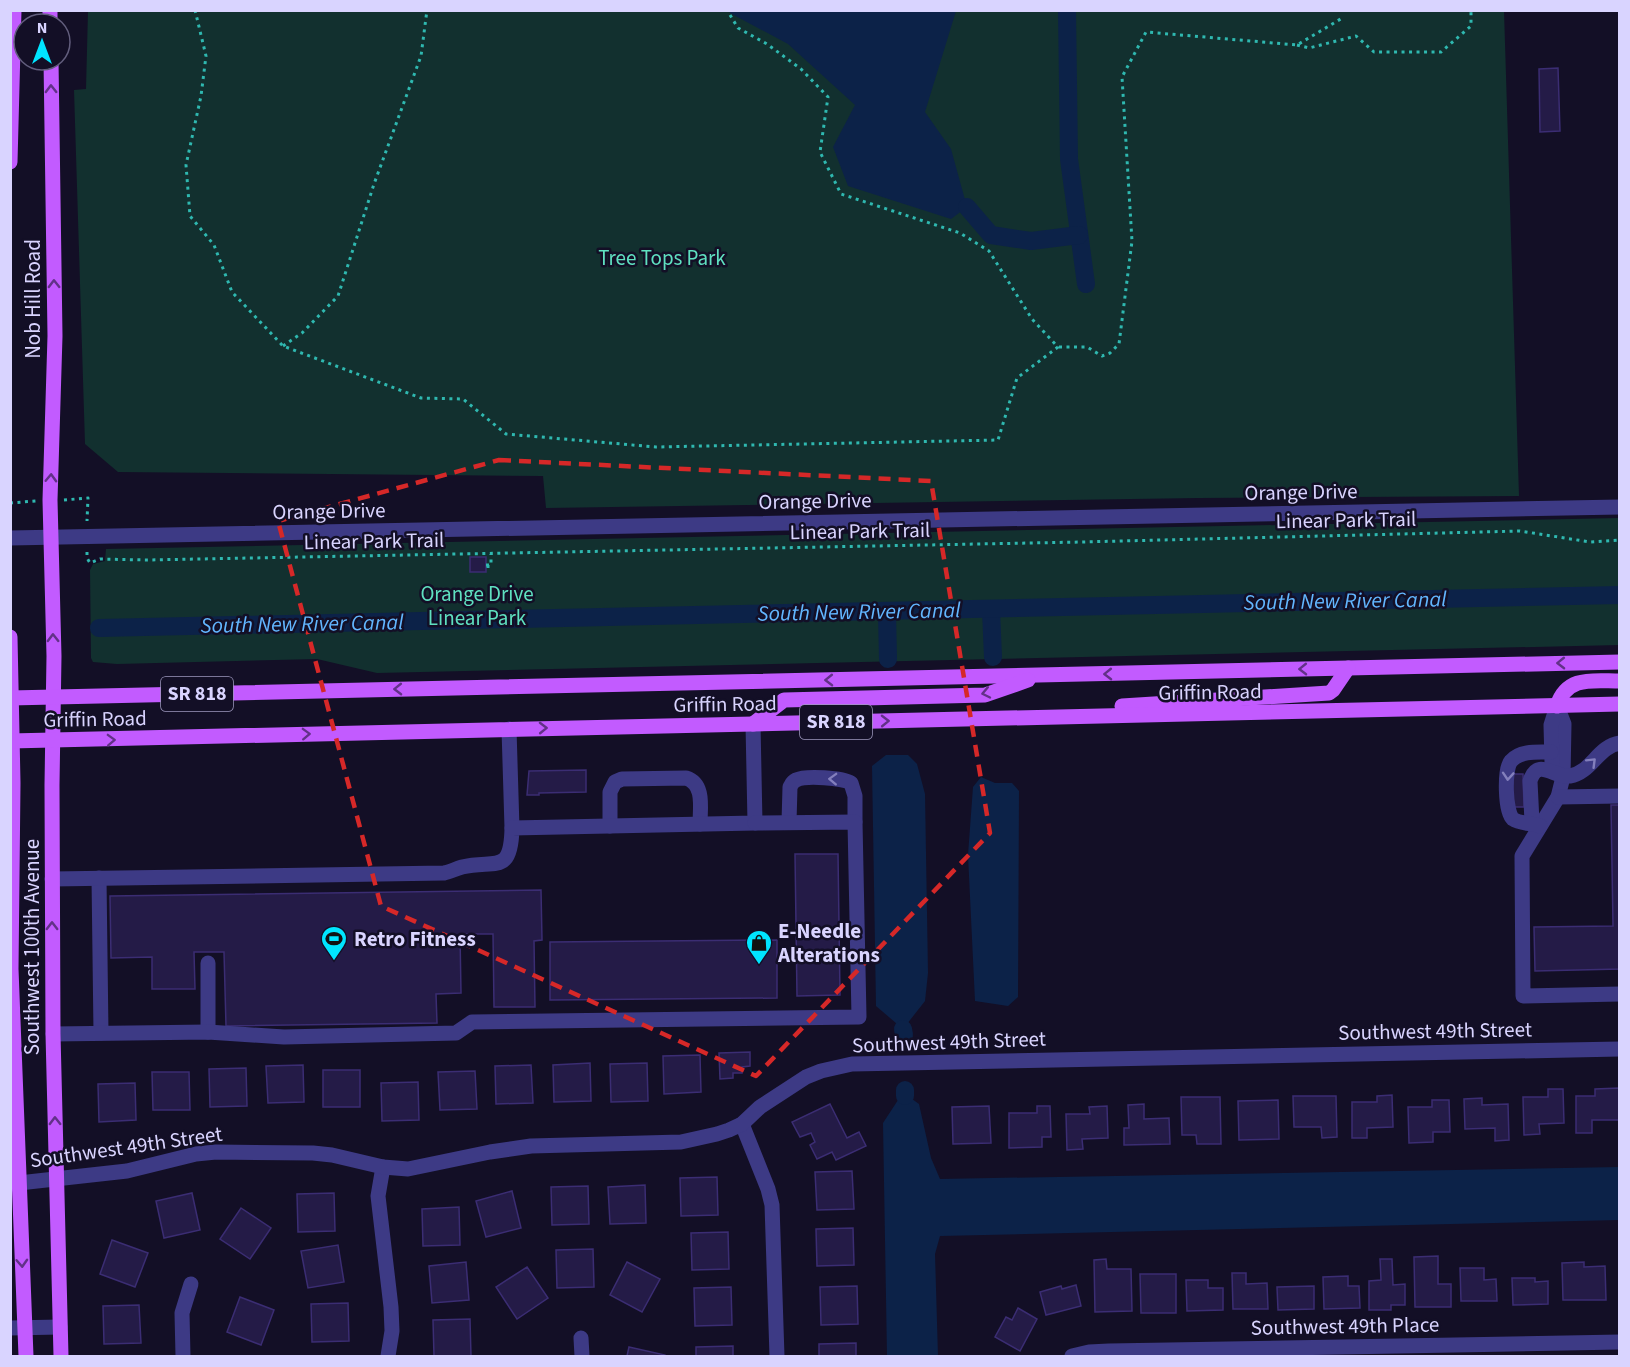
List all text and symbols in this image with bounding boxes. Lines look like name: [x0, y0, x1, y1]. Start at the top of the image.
north arrow: [12, 12, 72, 72]
text: N: [37, 17, 47, 39]
one-way arrow: [45, 84, 57, 93]
street label: Nob Hill Road: [18, 239, 48, 359]
park label: Tree Tops Park: [598, 243, 726, 273]
one-way arrow: [48, 279, 60, 288]
one-way arrow: [44, 474, 57, 483]
street label: Orange Drive: [1244, 476, 1358, 508]
street label: Orange Drive: [758, 485, 872, 517]
street label: Orange Drive: [272, 495, 386, 527]
street label: Linear Park Trail: [1275, 504, 1417, 536]
street label: Linear Park Trail: [789, 515, 931, 547]
street label: Linear Park Trail: [303, 525, 445, 557]
park label: Orange Drive Linear Park: [420, 579, 534, 633]
water label: South New River Canal: [1243, 583, 1447, 619]
water label: South New River Canal: [757, 594, 961, 630]
water label: South New River Canal: [200, 606, 404, 642]
one-way arrow: [47, 634, 59, 643]
one-way arrow: [1557, 657, 1566, 669]
one-way arrow: [1299, 663, 1308, 676]
one-way arrow: [1104, 668, 1113, 680]
one-way arrow: [825, 674, 834, 686]
street label: Griffin Road: [1158, 676, 1262, 708]
road number: SR 818: [161, 677, 233, 711]
one-way arrow: [394, 683, 403, 696]
one-way arrow: [981, 686, 991, 699]
street label: Griffin Road: [673, 688, 777, 720]
street label: Griffin Road: [43, 703, 147, 735]
road number: SR 818: [800, 705, 872, 739]
one-way arrow: [880, 715, 889, 727]
one-way arrow: [538, 722, 547, 734]
one-way arrow: [301, 728, 310, 741]
one-way arrow: [106, 733, 115, 746]
one-way arrow: [1585, 758, 1596, 768]
one-way arrow: [1502, 771, 1515, 781]
one-way arrow: [828, 773, 837, 785]
street label: Southwest 100th Avenue: [17, 839, 47, 1055]
place label: E-Needle Alterations: [777, 916, 880, 970]
one-way arrow: [46, 921, 58, 930]
sports icon: Retro Fitness: [319, 924, 349, 962]
place label: Retro Fitness: [354, 924, 476, 954]
shop icon: E-Needle Alterations: [744, 928, 774, 966]
street label: Southwest 49th Street: [1338, 1014, 1532, 1048]
street label: Southwest 49th Street: [852, 1024, 1046, 1060]
one-way arrow: [48, 1116, 61, 1125]
street label: Southwest 49th Street: [28, 1119, 224, 1175]
one-way arrow: [15, 1259, 28, 1268]
street label: Southwest 49th Place: [1250, 1309, 1440, 1343]

